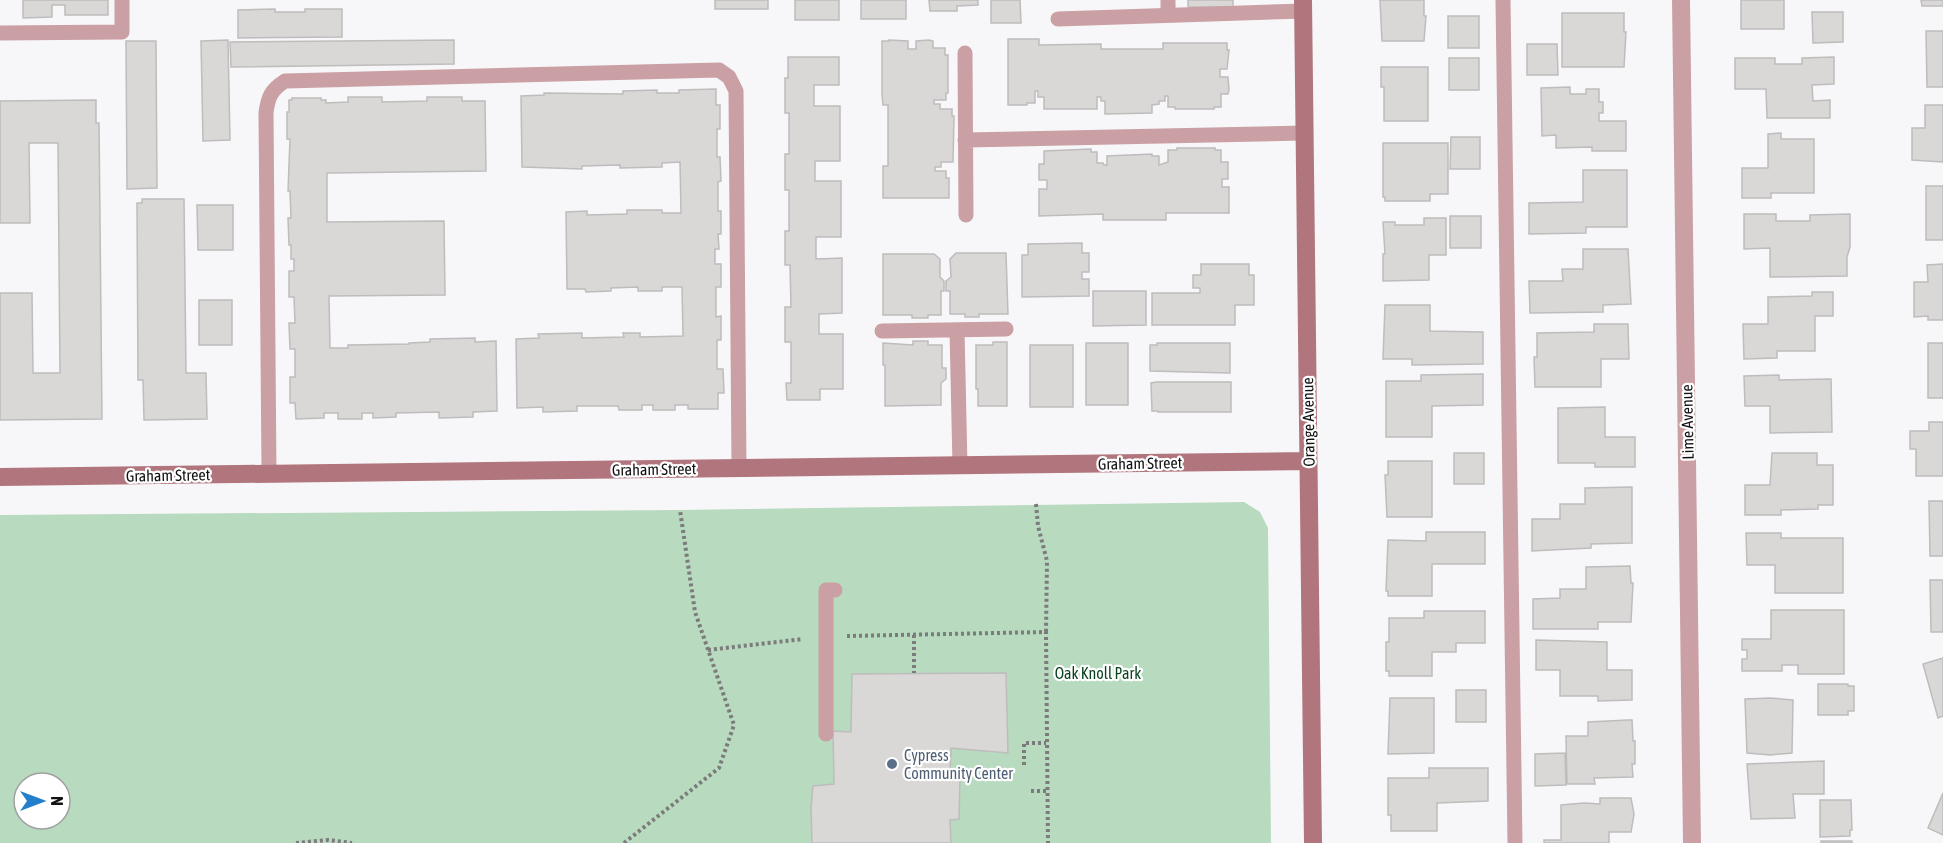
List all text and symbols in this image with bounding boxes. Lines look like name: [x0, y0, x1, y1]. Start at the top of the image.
street label: Orange Avenue: [1298, 377, 1319, 467]
street label: Lime Avenue: [1677, 384, 1697, 460]
street label: Graham Street: [1098, 453, 1183, 473]
street label: Graham Street: [612, 459, 697, 479]
street label: Graham Street: [126, 465, 211, 485]
park label: Oak Knoll Park: [1055, 664, 1141, 682]
place label: Cypress Community Center: [904, 746, 1013, 783]
marker: Cypress Community Center: [885, 757, 899, 771]
north arrow: [12, 771, 72, 831]
text: N: [48, 796, 66, 806]

